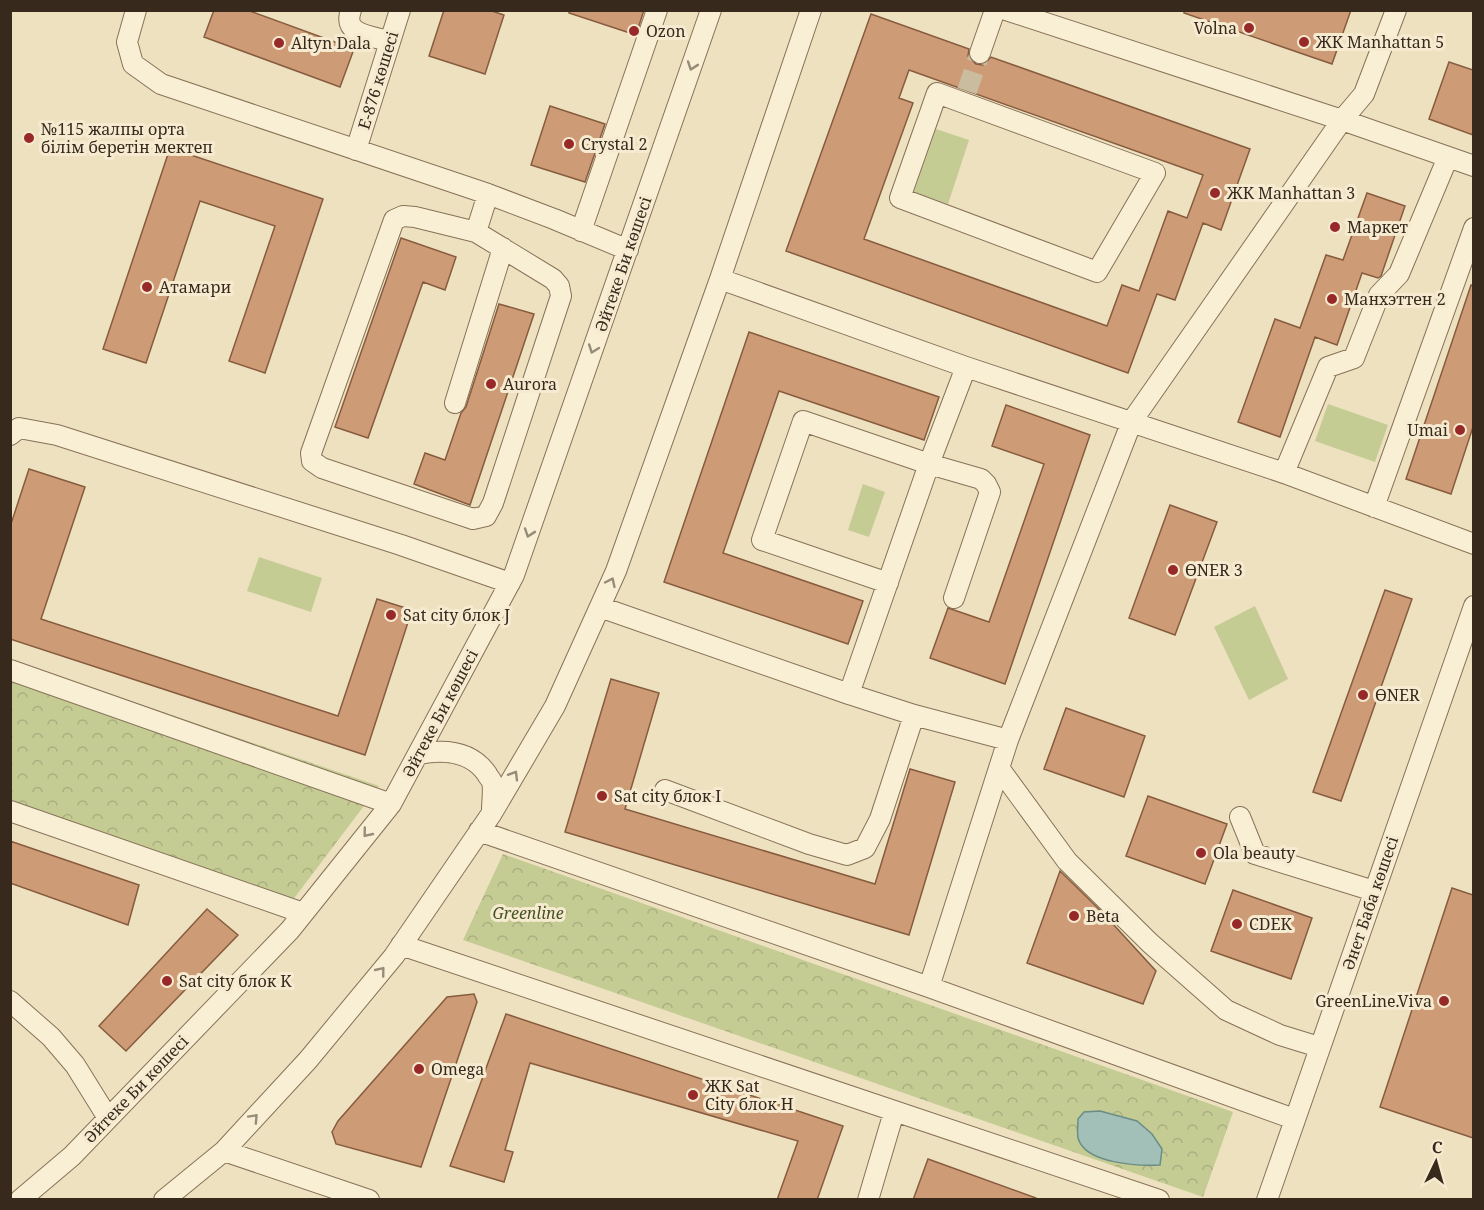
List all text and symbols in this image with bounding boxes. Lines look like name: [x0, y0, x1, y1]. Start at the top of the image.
place label: Volna: [1194, 17, 1237, 39]
place label: Ozon: [646, 20, 686, 42]
marker: Volna: [1242, 21, 1256, 35]
marker: Ozon: [627, 24, 641, 38]
street label: Е-876 көшесі: [353, 28, 404, 132]
place label: ЖК Manhattan 5: [1315, 31, 1444, 53]
place label: Altyn Dala: [291, 32, 371, 54]
marker: ЖК Manhattan 5: [1297, 35, 1311, 49]
marker: Altyn Dala: [272, 36, 286, 50]
one-way arrow: [686, 60, 699, 71]
place label: №115 жалпы орта білім беретін мектеп: [41, 118, 213, 158]
marker: №115 жалпы орта білім беретін мектеп: [22, 131, 36, 145]
place label: Crystal 2: [581, 133, 647, 155]
marker: Crystal 2: [562, 137, 576, 151]
place label: ЖК Manhattan 3: [1226, 182, 1355, 204]
marker: ЖК Manhattan 3: [1208, 186, 1222, 200]
street label: Әйтеке Би көшесі: [590, 193, 657, 335]
place label: Маркет: [1347, 216, 1409, 238]
marker: Маркет: [1328, 220, 1342, 234]
place label: Атамари: [159, 276, 231, 298]
marker: Атамари: [140, 280, 154, 294]
place label: Манхэттен 2: [1344, 288, 1446, 310]
marker: Манхэттен 2: [1325, 292, 1339, 306]
one-way arrow: [587, 343, 600, 354]
place label: Aurora: [503, 373, 557, 395]
marker: Aurora: [484, 377, 498, 391]
place label: Umai: [1407, 419, 1448, 441]
marker: Umai: [1453, 423, 1467, 437]
one-way arrow: [523, 527, 536, 538]
place label: ӨNER 3: [1185, 559, 1243, 581]
marker: ӨNER 3: [1166, 563, 1180, 577]
one-way arrow: [603, 577, 615, 588]
place label: Sat city блок J: [403, 604, 510, 626]
marker: Sat city блок J: [384, 608, 398, 622]
street label: Әйтеке Би көшесі: [397, 645, 483, 781]
place label: ӨNER: [1375, 684, 1420, 706]
marker: ӨNER: [1356, 688, 1370, 702]
one-way arrow: [507, 771, 518, 781]
place label: Sat city блок I: [614, 785, 721, 807]
marker: Sat city блок I: [595, 789, 609, 803]
one-way arrow: [364, 826, 375, 837]
street label: Әнет Баба көшесі: [1337, 833, 1403, 973]
place label: Ola beauty: [1213, 842, 1296, 864]
marker: Ola beauty: [1194, 846, 1208, 860]
park label: Greenline: [492, 902, 564, 924]
place label: Beta: [1086, 905, 1120, 927]
marker: Beta: [1067, 909, 1081, 923]
place label: CDEK: [1249, 913, 1292, 935]
marker: CDEK: [1230, 917, 1244, 931]
one-way arrow: [374, 967, 385, 978]
place label: Sat city блок K: [179, 970, 292, 992]
marker: Sat city блок K: [160, 974, 174, 988]
place label: GreenLine.Viva: [1315, 990, 1432, 1012]
marker: GreenLine.Viva: [1437, 994, 1451, 1008]
street label: Әйтеке Би көшесі: [79, 1030, 194, 1148]
place label: Omega: [431, 1058, 484, 1080]
marker: Omega: [412, 1062, 426, 1076]
place label: ЖК Sat City блок H: [704, 1075, 794, 1115]
marker: ЖК Sat City блок H: [686, 1088, 700, 1102]
one-way arrow: [247, 1115, 258, 1125]
north arrow: [1406, 1132, 1466, 1192]
text: С: [1431, 1136, 1444, 1158]

